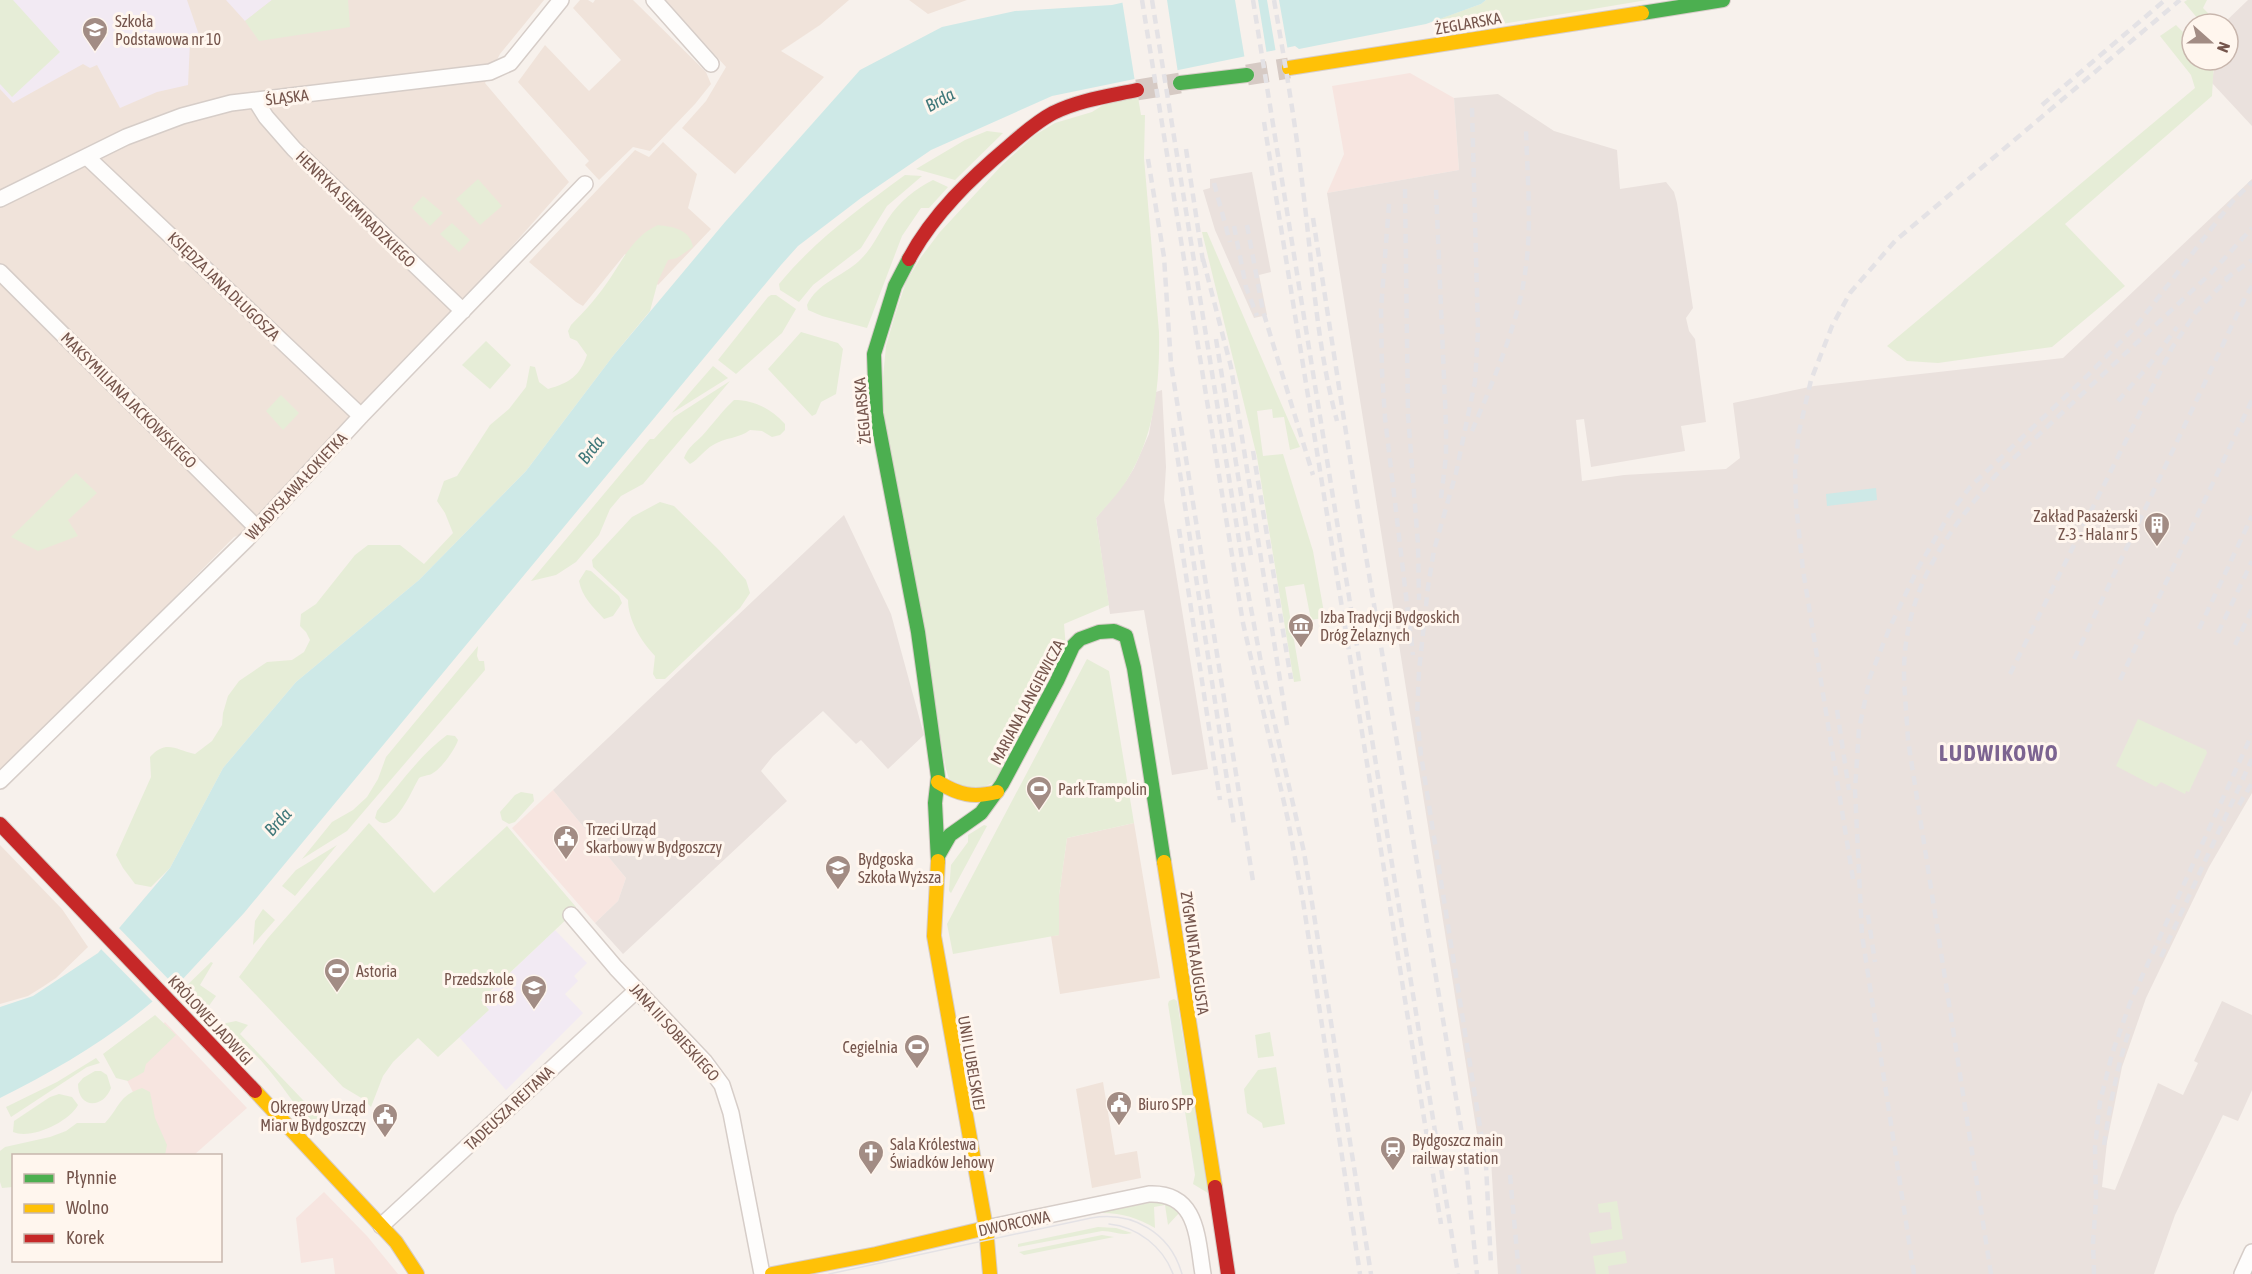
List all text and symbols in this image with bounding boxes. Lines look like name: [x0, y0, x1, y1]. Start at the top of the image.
street label: ŻEGLARSKA: [1433, 8, 1503, 38]
place label: Szkoła Podstawowa nr 10: [115, 12, 221, 48]
north arrow: [2180, 12, 2240, 72]
school or university icon: Szkoła Podstawowa nr 10: [80, 15, 110, 53]
text: N: [2214, 40, 2234, 55]
water label: Brda: [921, 83, 959, 116]
street label: ŚLĄSKA: [264, 85, 310, 110]
street label: HENRYKA SIEMIRADZKIEGO: [293, 147, 419, 271]
street label: KSIĘDZA JANA DŁUGOSZA: [164, 228, 284, 345]
street label: MAKSYMILIANA JACKOWSKIEGO: [58, 329, 200, 471]
street label: ŻEGLARSKA: [850, 377, 874, 445]
street label: WŁADYSŁAWA ŁOKIETKA: [242, 429, 350, 543]
water label: Brda: [573, 431, 609, 468]
place label: Zakład Pasażerski Z-3 - Hala nr 5: [2033, 507, 2138, 543]
building icon: Zakład Pasażerski Z-3 - Hala nr 5: [2142, 510, 2172, 548]
place label: Izba Tradycji Bydgoskich Dróg Żelaznych: [1320, 608, 1460, 645]
museum icon: Izba Tradycji Bydgoskich Dróg Żelaznych: [1286, 611, 1316, 649]
street label: MARIANA LANGIEWICZA: [986, 636, 1068, 767]
district label: LUDWIKOWO: [1939, 740, 2059, 766]
sports icon: Park Trampolin: [1024, 774, 1054, 812]
place label: Park Trampolin: [1058, 780, 1147, 799]
water label: Brda: [260, 803, 296, 840]
place label: Trzeci Urząd Skarbowy w Bydgoszczy: [586, 820, 723, 857]
public building icon: Trzeci Urząd Skarbowy w Bydgoszczy: [551, 823, 581, 861]
place label: Bydgoska Szkoła Wyższa: [858, 850, 941, 887]
school or university icon: Bydgoska Szkoła Wyższa: [823, 853, 853, 891]
street label: ZYGMUNTA AUGUSTA: [1177, 890, 1213, 1016]
sports icon: Astoria: [322, 956, 352, 994]
place label: Astoria: [356, 962, 397, 980]
place label: Przedszkole nr 68: [444, 970, 514, 1006]
street label: KRÓLOWEJ JADWIGI: [165, 972, 257, 1068]
school or university icon: Przedszkole nr 68: [519, 973, 549, 1011]
street label: JANA III SOBIESKIEGO: [627, 980, 723, 1084]
street label: UNII LUBELSKIEJ: [955, 1014, 989, 1112]
sports icon: Cegielnia: [902, 1032, 932, 1070]
place label: Cegielnia: [843, 1038, 898, 1057]
street label: TADEUSZA REJTANA: [461, 1062, 557, 1154]
public building icon: Biuro SPP: [1104, 1089, 1134, 1127]
place label: Biuro SPP: [1138, 1095, 1194, 1113]
place label: Okręgowy Urząd Miar w Bydgoszczy: [260, 1098, 366, 1135]
public building icon: Okręgowy Urząd Miar w Bydgoszczy: [370, 1101, 400, 1139]
place label: Bydgoszcz main railway station: [1412, 1131, 1503, 1168]
station icon: Bydgoszcz main railway station: [1378, 1134, 1408, 1172]
place label: Sala Królestwa Świadków Jehowy: [890, 1135, 995, 1172]
church icon: Sala Królestwa Świadków Jehowy: [856, 1138, 886, 1176]
legend: [12, 1154, 222, 1262]
text: Płynnie: [66, 1167, 117, 1188]
text: Wolno: [66, 1197, 109, 1218]
street label: DWORCOWA: [977, 1207, 1052, 1239]
text: Korek: [66, 1227, 104, 1248]

